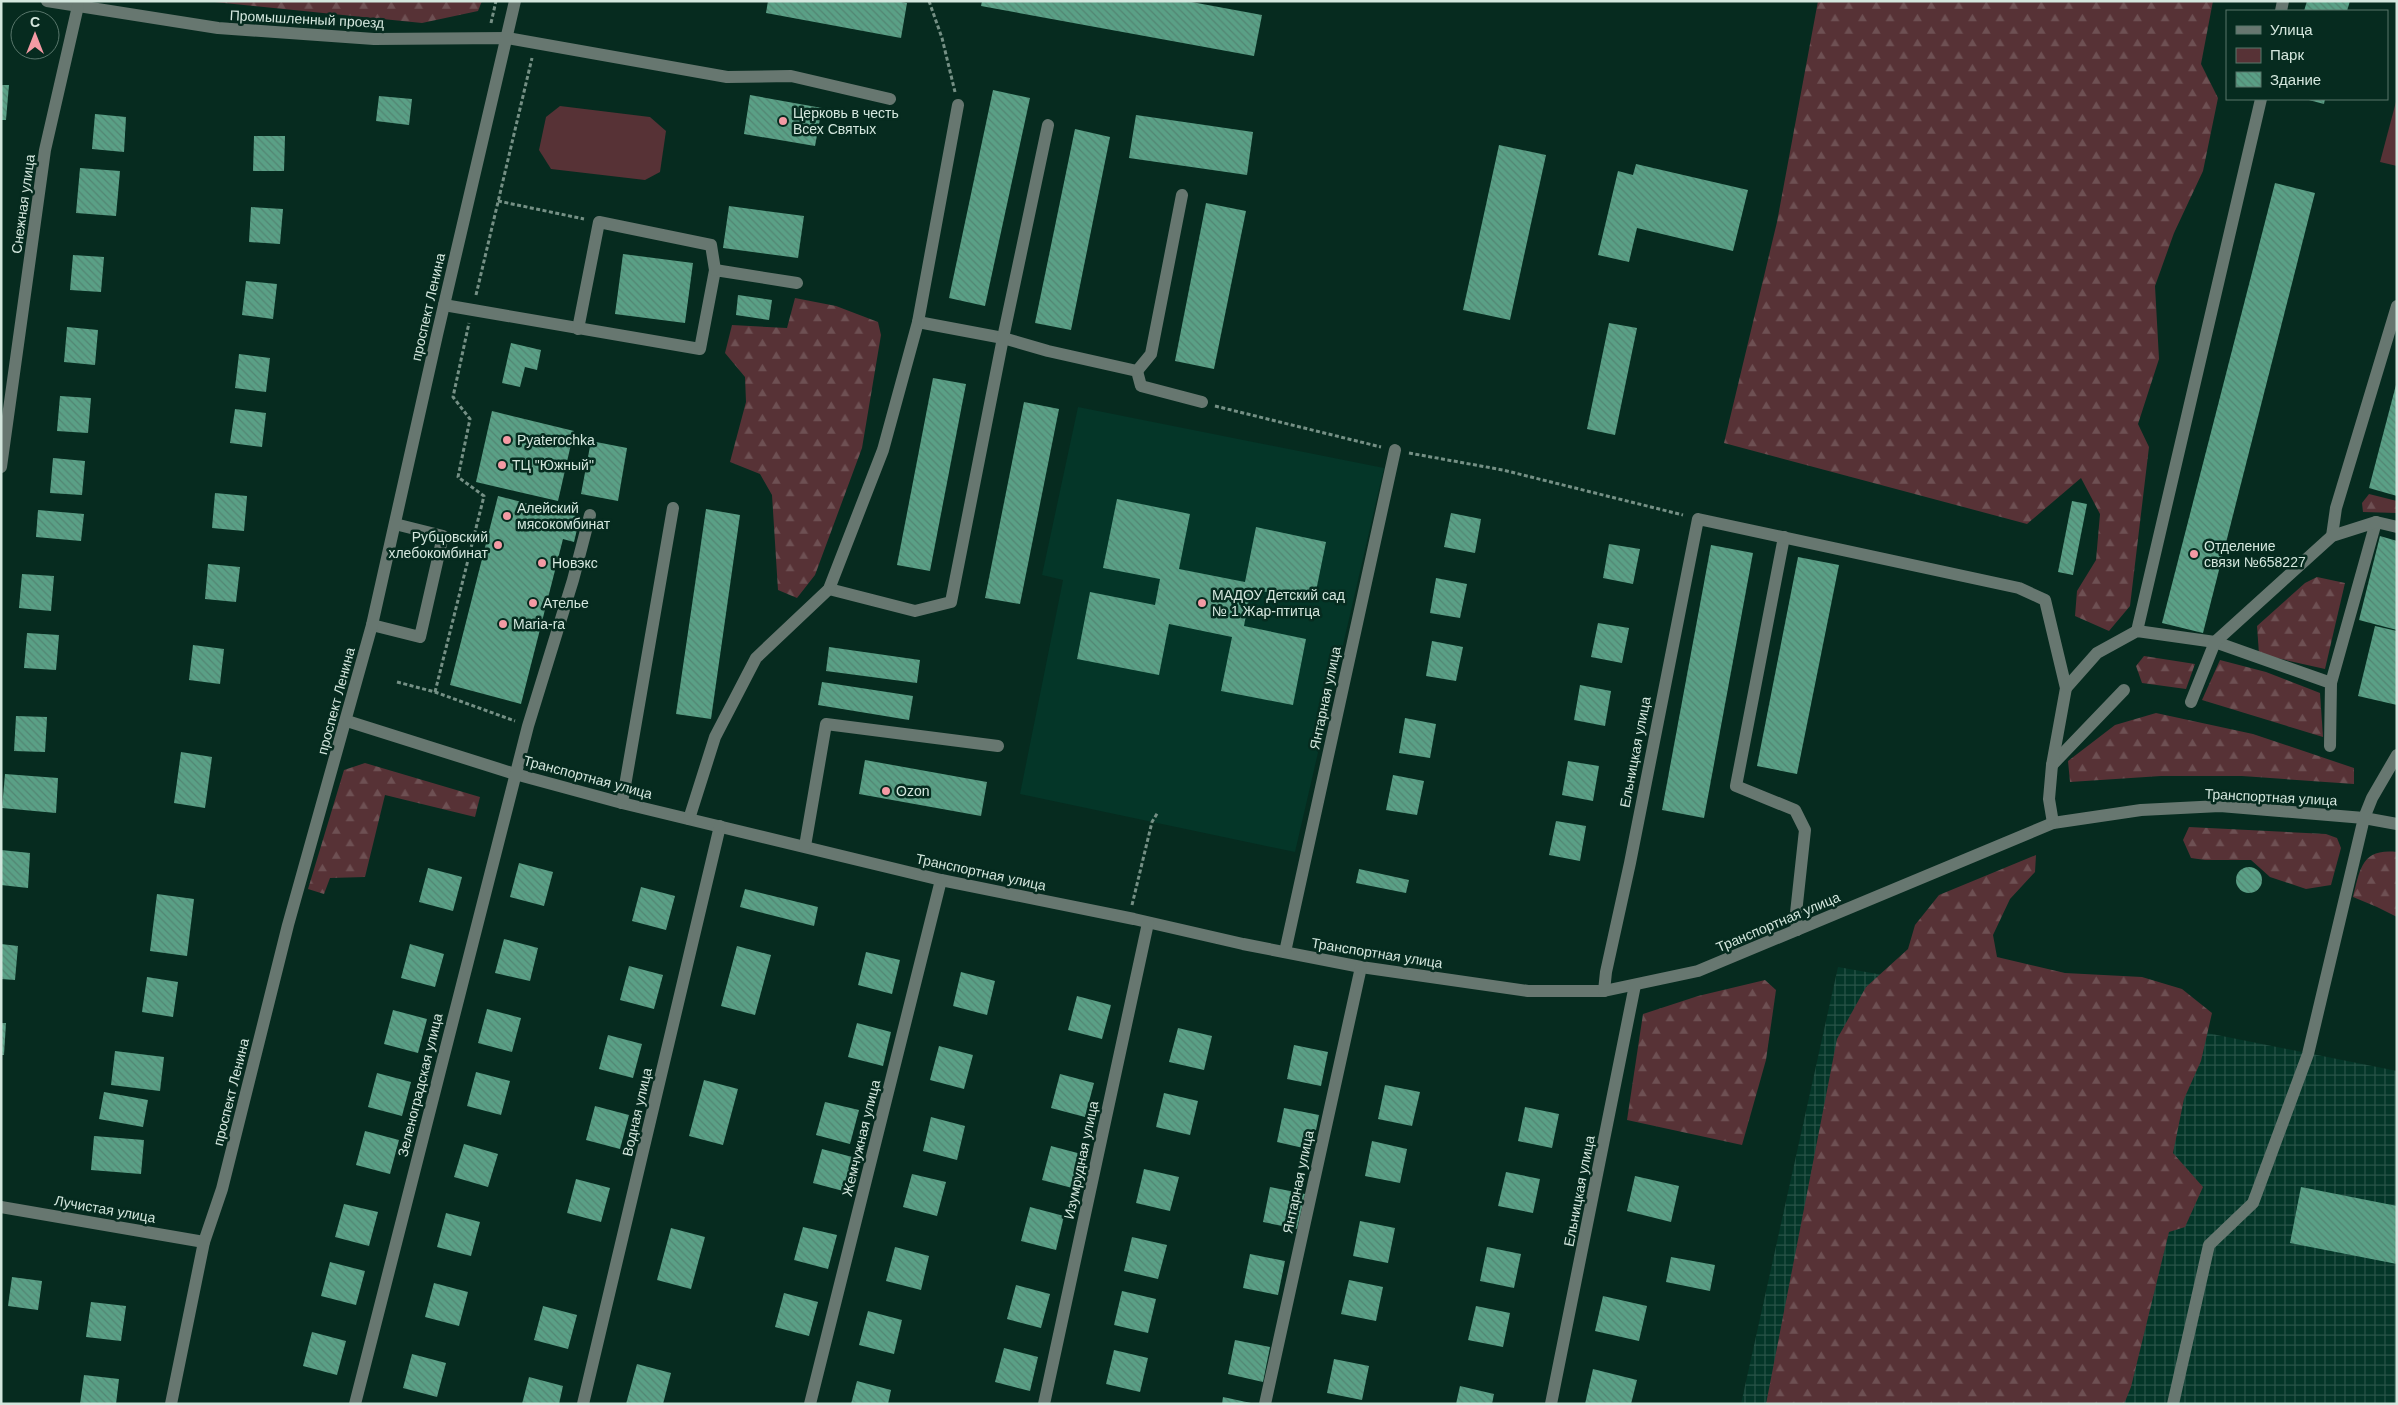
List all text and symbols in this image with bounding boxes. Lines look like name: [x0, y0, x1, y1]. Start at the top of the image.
street label: Промышленный проезд: [229, 7, 385, 31]
north arrow: [10, 10, 60, 60]
legend: [2226, 10, 2388, 100]
text: С: [30, 14, 40, 30]
text: Улица: [2270, 21, 2313, 38]
text: Парк: [2270, 46, 2304, 63]
text: Здание: [2270, 71, 2321, 88]
place label: Церковь в честь Всех Святых: [793, 105, 899, 137]
marker: Церковь в честь Всех Святых: [777, 115, 789, 127]
street label: Снежная улица: [8, 153, 38, 255]
street label: проспект Ленина: [408, 251, 448, 362]
place label: Pyaterochka: [517, 432, 595, 448]
marker: Pyaterochka: [501, 434, 513, 446]
place label: ТЦ "Южный": [512, 457, 594, 473]
marker: ТЦ "Южный": [496, 459, 508, 471]
place label: Алейский мясокомбинат: [517, 500, 611, 532]
marker: Алейский мясокомбинат: [501, 510, 513, 522]
place label: Рубцовский хлебокомбинат: [388, 529, 489, 561]
place label: Отделение связи №658227: [2204, 538, 2306, 570]
marker: Рубцовский хлебокомбинат: [492, 539, 504, 551]
marker: Отделение связи №658227: [2188, 548, 2200, 560]
place label: Новэкс: [552, 555, 598, 571]
marker: Новэкс: [536, 557, 548, 569]
place label: МАДОУ Детский сад № 1 Жар-птитца: [1212, 587, 1345, 619]
place label: Ателье: [543, 595, 589, 611]
marker: Ателье: [527, 597, 539, 609]
marker: МАДОУ Детский сад № 1 Жар-птитца: [1196, 597, 1208, 609]
place label: Maria-ra: [513, 616, 565, 632]
marker: Maria-ra: [497, 618, 509, 630]
street label: Янтарная улица: [1306, 645, 1344, 751]
street label: проспект Ленина: [314, 646, 358, 756]
street label: Ельницкая улица: [1616, 695, 1654, 809]
street label: Транспортная улица: [522, 752, 654, 802]
place label: Ozon: [896, 783, 929, 799]
marker: Ozon: [880, 785, 892, 797]
street label: Транспортная улица: [2204, 786, 2338, 808]
street label: Транспортная улица: [914, 850, 1048, 894]
street label: Транспортная улица: [1714, 889, 1842, 955]
street label: Транспортная улица: [1310, 935, 1444, 971]
street label: Зеленоградская улица: [394, 1011, 446, 1158]
street label: проспект Ленина: [210, 1036, 252, 1147]
street label: Водная улица: [619, 1066, 655, 1158]
street label: Жемчужная улица: [839, 1078, 883, 1198]
street label: Изумрудная улица: [1061, 1099, 1101, 1221]
street label: Янтарная улица: [1279, 1129, 1317, 1235]
street label: Ельницкая улица: [1560, 1134, 1598, 1248]
street label: Лучистая улица: [53, 1192, 157, 1226]

